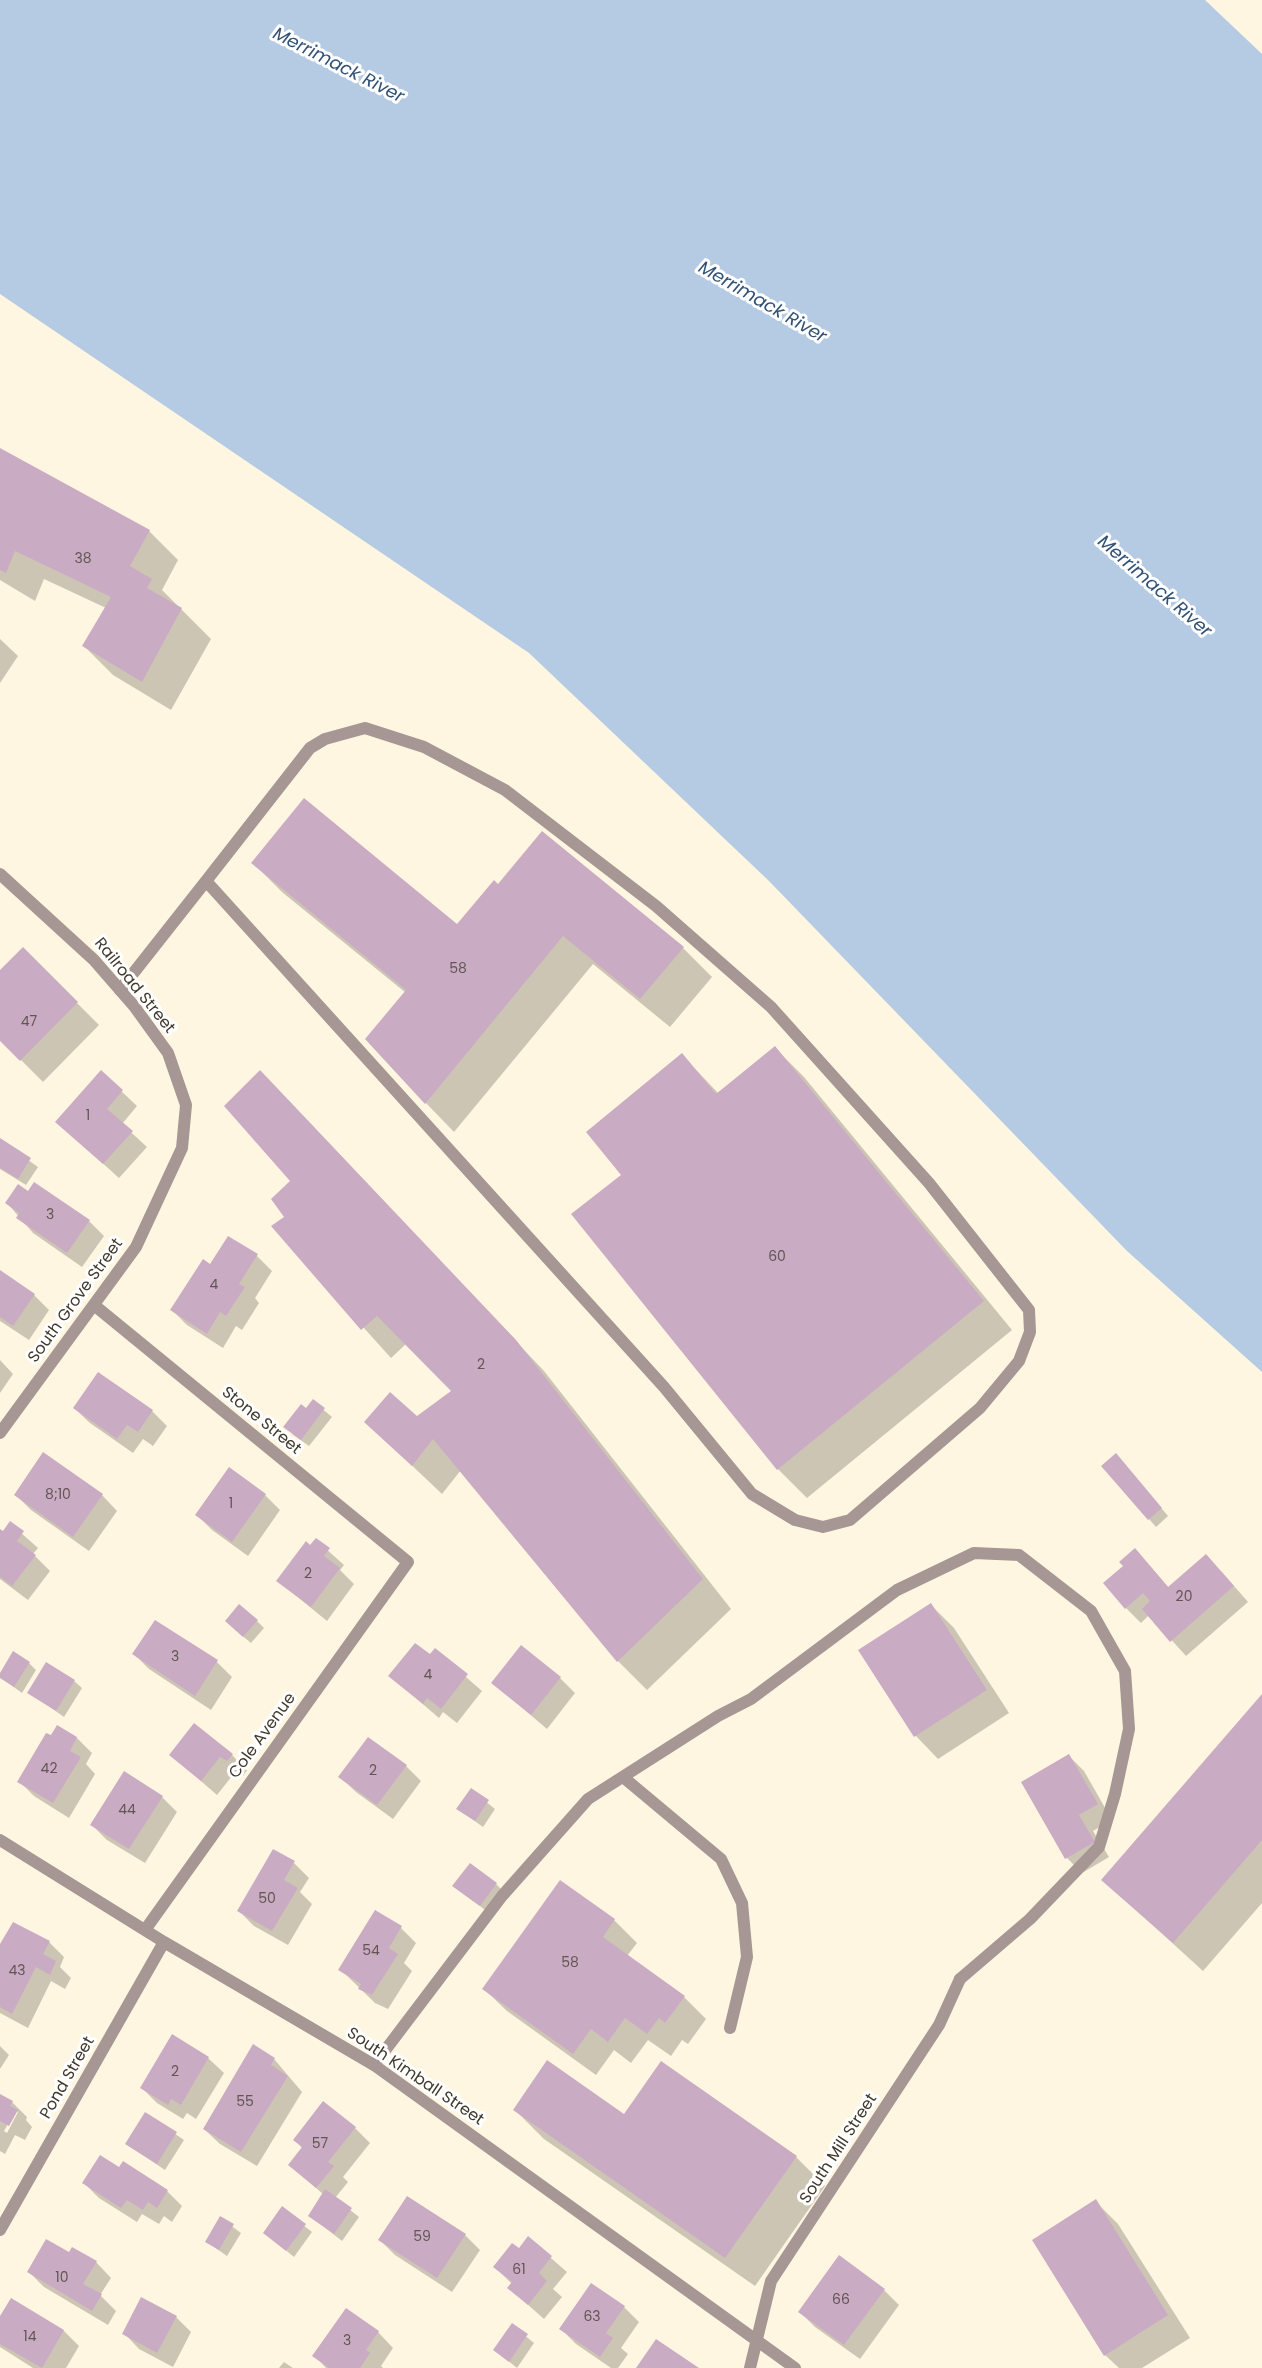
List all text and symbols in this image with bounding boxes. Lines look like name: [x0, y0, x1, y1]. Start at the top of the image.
water label: Merrimack River: [269, 24, 407, 108]
water label: Merrimack River: [694, 258, 830, 348]
water label: Merrimack River: [1093, 532, 1215, 642]
house number: 38: [74, 551, 92, 567]
street label: Railroad Street: [90, 934, 178, 1038]
house number: 58: [449, 961, 467, 977]
house number: 47: [21, 1014, 37, 1030]
house number: 1: [86, 1108, 90, 1124]
house number: 3: [46, 1207, 54, 1223]
street label: South Grove Street: [24, 1235, 128, 1367]
house number: 60: [768, 1249, 786, 1265]
house number: 4: [210, 1277, 218, 1293]
house number: 2: [477, 1357, 485, 1373]
street label: Stone Street: [217, 1383, 305, 1459]
house number: 8;10: [45, 1487, 71, 1503]
house number: 1: [229, 1496, 233, 1512]
house number: 2: [304, 1566, 312, 1582]
house number: 20: [1176, 1589, 1192, 1605]
house number: 3: [171, 1649, 179, 1665]
house number: 4: [424, 1667, 432, 1683]
street label: Cole Avenue: [226, 1690, 300, 1782]
house number: 42: [41, 1761, 57, 1777]
house number: 2: [369, 1763, 377, 1779]
house number: 44: [118, 1802, 136, 1818]
house number: 50: [258, 1891, 276, 1907]
house number: 54: [362, 1943, 380, 1959]
house number: 58: [561, 1955, 579, 1971]
house number: 43: [8, 1963, 26, 1979]
street label: South Kimball Street: [343, 2024, 487, 2130]
street label: Pond Street: [37, 2034, 99, 2122]
house number: 2: [171, 2064, 179, 2080]
street label: South Mill Street: [796, 2091, 882, 2207]
house number: 55: [236, 2094, 254, 2110]
house number: 57: [312, 2136, 328, 2152]
house number: 59: [413, 2229, 431, 2245]
house number: 61: [512, 2262, 526, 2278]
house number: 10: [55, 2270, 69, 2286]
house number: 66: [832, 2292, 850, 2308]
house number: 63: [583, 2309, 601, 2325]
house number: 14: [23, 2329, 37, 2345]
house number: 3: [343, 2333, 351, 2349]

